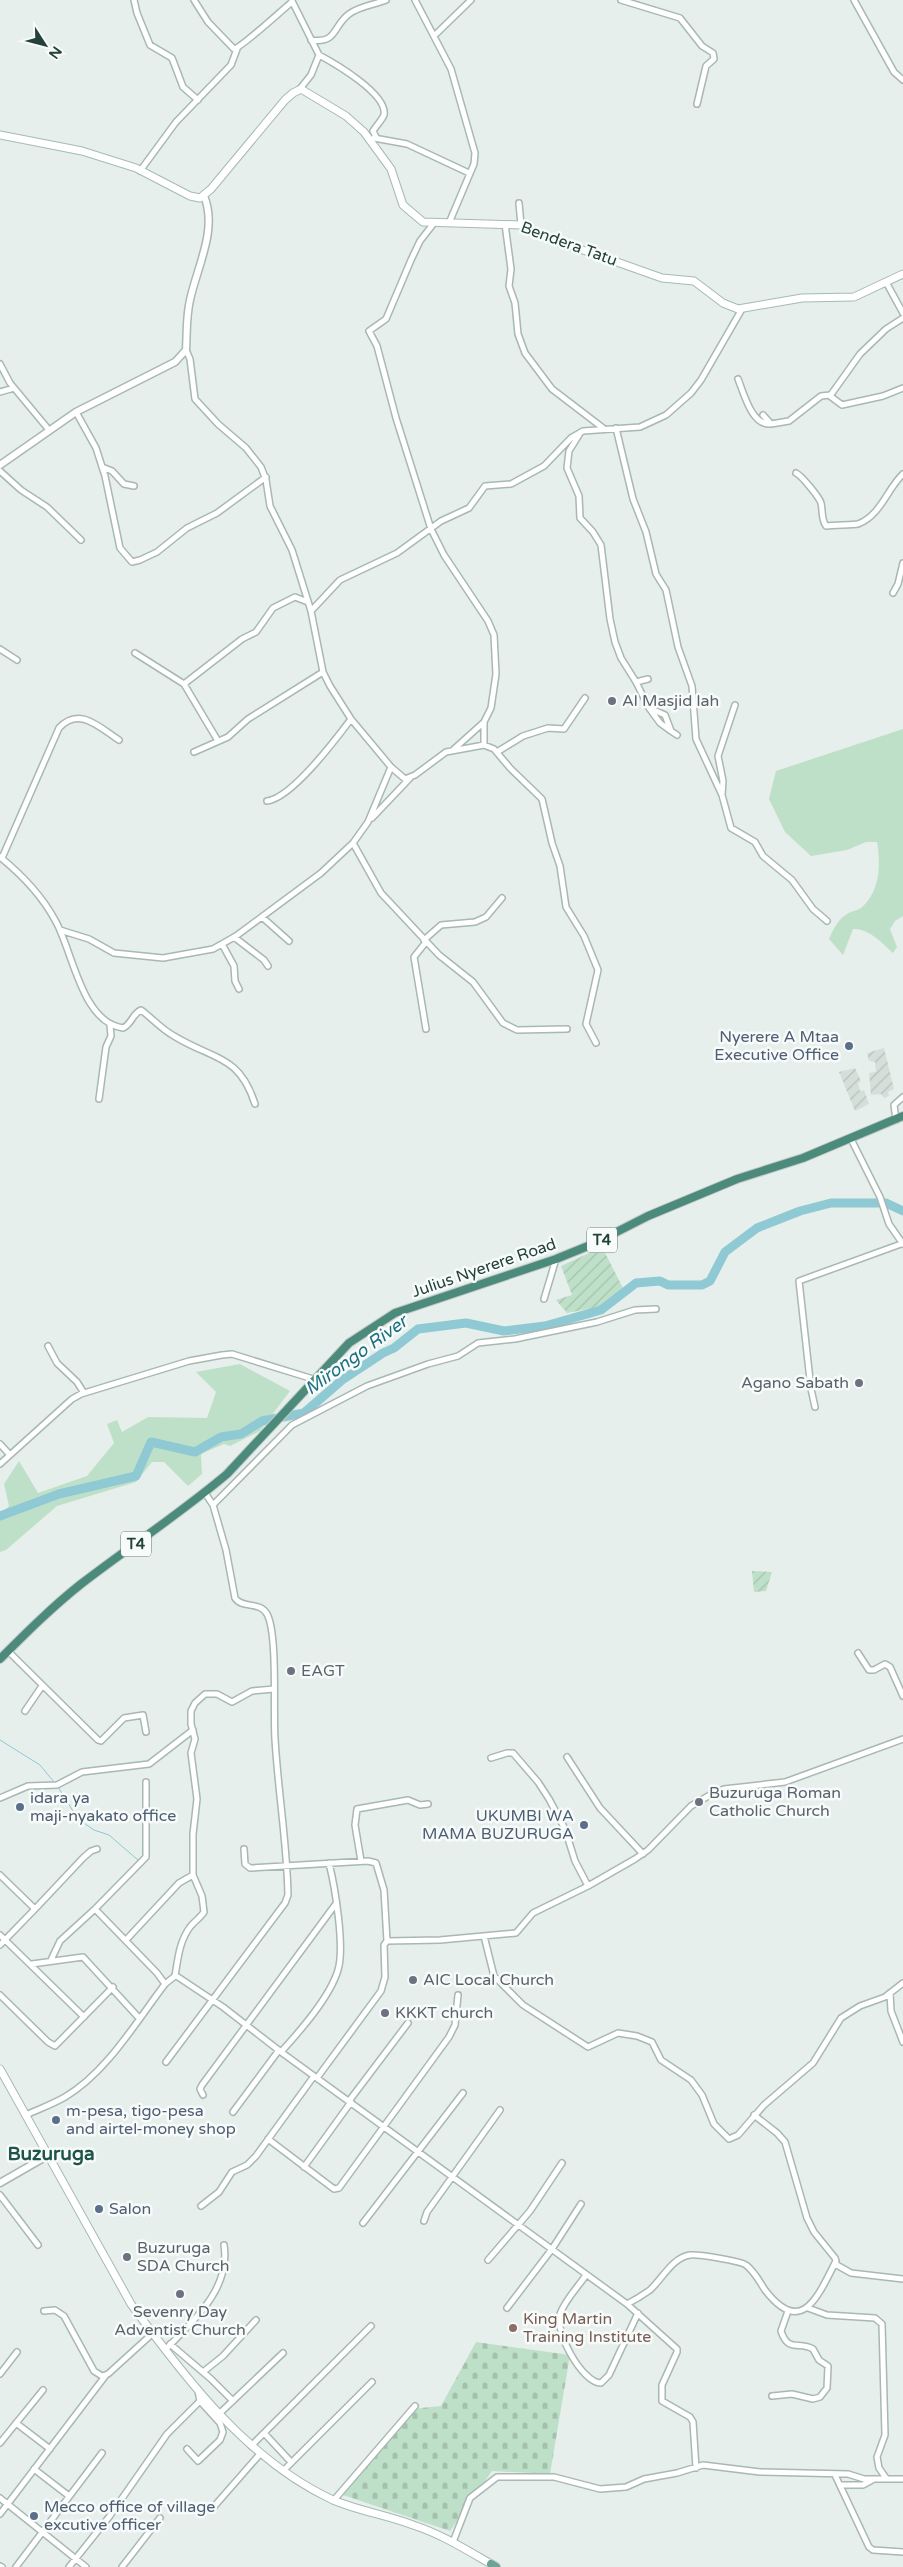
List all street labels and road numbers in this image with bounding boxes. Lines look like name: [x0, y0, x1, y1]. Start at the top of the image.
street label: Bendera Tatu: [518, 217, 620, 271]
road number: T4: [587, 1228, 617, 1252]
street label: Julius Nyerere Road: [409, 1234, 559, 1302]
road number: T4: [121, 1532, 151, 1556]

